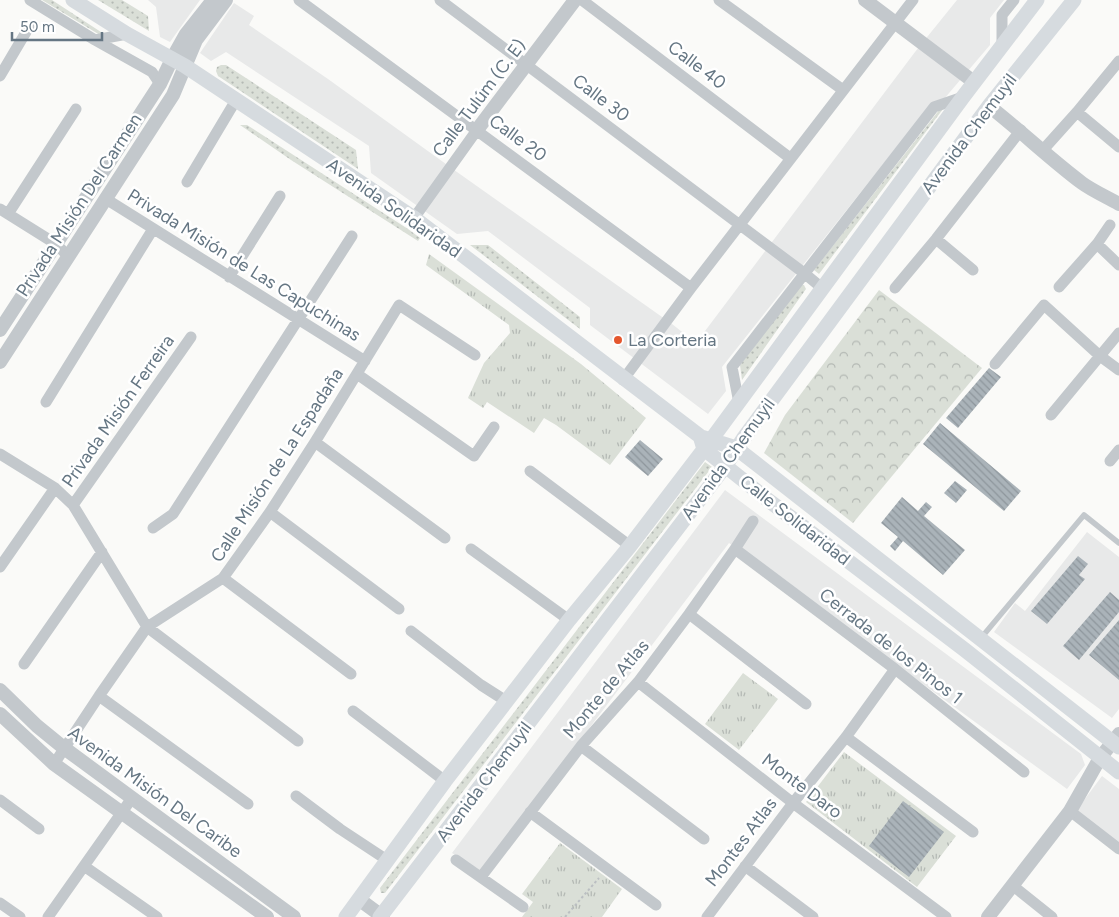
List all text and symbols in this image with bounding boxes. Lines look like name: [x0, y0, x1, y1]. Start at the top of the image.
scale bar: [12, 10, 102, 42]
text: 50 m: [20, 18, 55, 36]
street label: Calle Tulúm (C. E): [428, 35, 530, 161]
street label: Calle 40: [664, 36, 730, 94]
street label: Calle 30: [568, 69, 634, 127]
street label: Avenida Chemuyil: [917, 69, 1021, 199]
street label: Privada Misión Del Carmen: [11, 109, 147, 301]
street label: Calle 20: [485, 110, 551, 166]
street label: Avenida Solidaridad: [322, 153, 466, 263]
street label: Privada Misión de Las Capuchinas: [123, 184, 365, 346]
place label: La Corteria: [628, 329, 717, 351]
street label: Privada Misión Ferreira: [57, 331, 179, 491]
marker: La Corteria: [612, 334, 624, 346]
street label: Calle Misión de La Espadaña: [206, 364, 348, 566]
street label: Avenida Chemuyil: [676, 394, 780, 524]
street label: Calle Solidaridad: [735, 470, 855, 570]
street label: Cerrada de los Pinos 1: [815, 583, 967, 709]
street label: Monte de Atlas: [558, 635, 654, 743]
street label: Avenida Chemuyil: [432, 717, 536, 847]
street label: Avenida Misión Del Caribe: [64, 721, 246, 863]
street label: Monte Daro: [758, 749, 846, 823]
street label: Montes Atlas: [700, 793, 782, 891]

